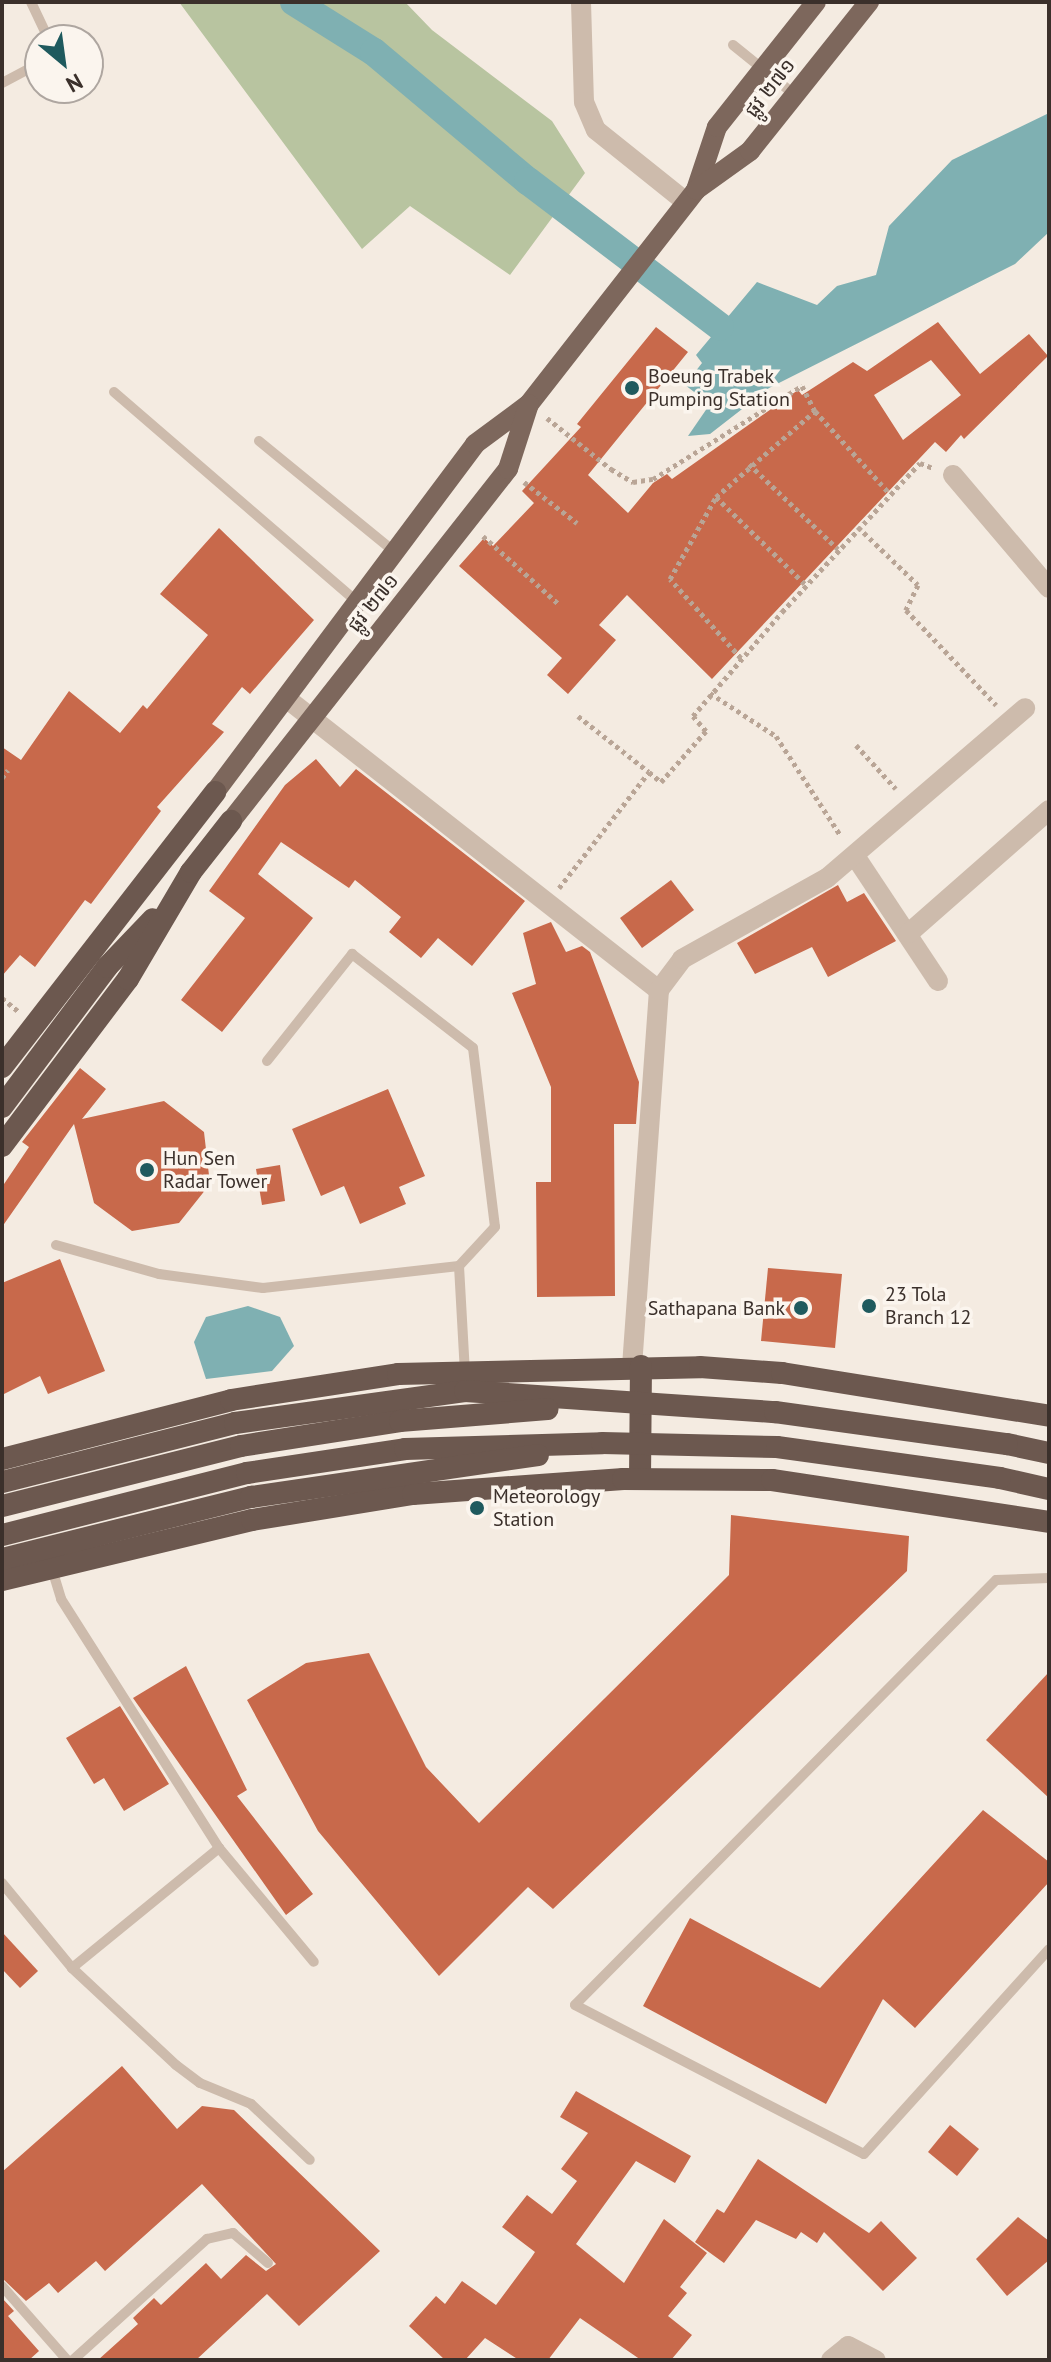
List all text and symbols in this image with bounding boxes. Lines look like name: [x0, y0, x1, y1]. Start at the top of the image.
north arrow: [24, 24, 104, 104]
street label: ផ្លូវ ២៧១: [740, 54, 800, 122]
text: N: [62, 67, 88, 99]
place label: Boeung Trabek Pumping Station: [648, 364, 790, 411]
marker: Boeung Trabek Pumping Station: [623, 379, 641, 397]
street label: ផ្លូវ ២៧១: [342, 569, 404, 637]
place label: Hun Sen Radar Tower: [163, 1146, 268, 1193]
marker: Hun Sen Radar Tower: [138, 1161, 156, 1179]
place label: 23 Tola Branch 12: [885, 1282, 971, 1329]
place label: Sathapana Bank: [648, 1296, 785, 1320]
marker: 23 Tola Branch 12: [860, 1297, 878, 1315]
marker: Sathapana Bank: [792, 1299, 810, 1317]
place label: Meteorology Station: [493, 1484, 600, 1531]
marker: Meteorology Station: [468, 1499, 486, 1517]

